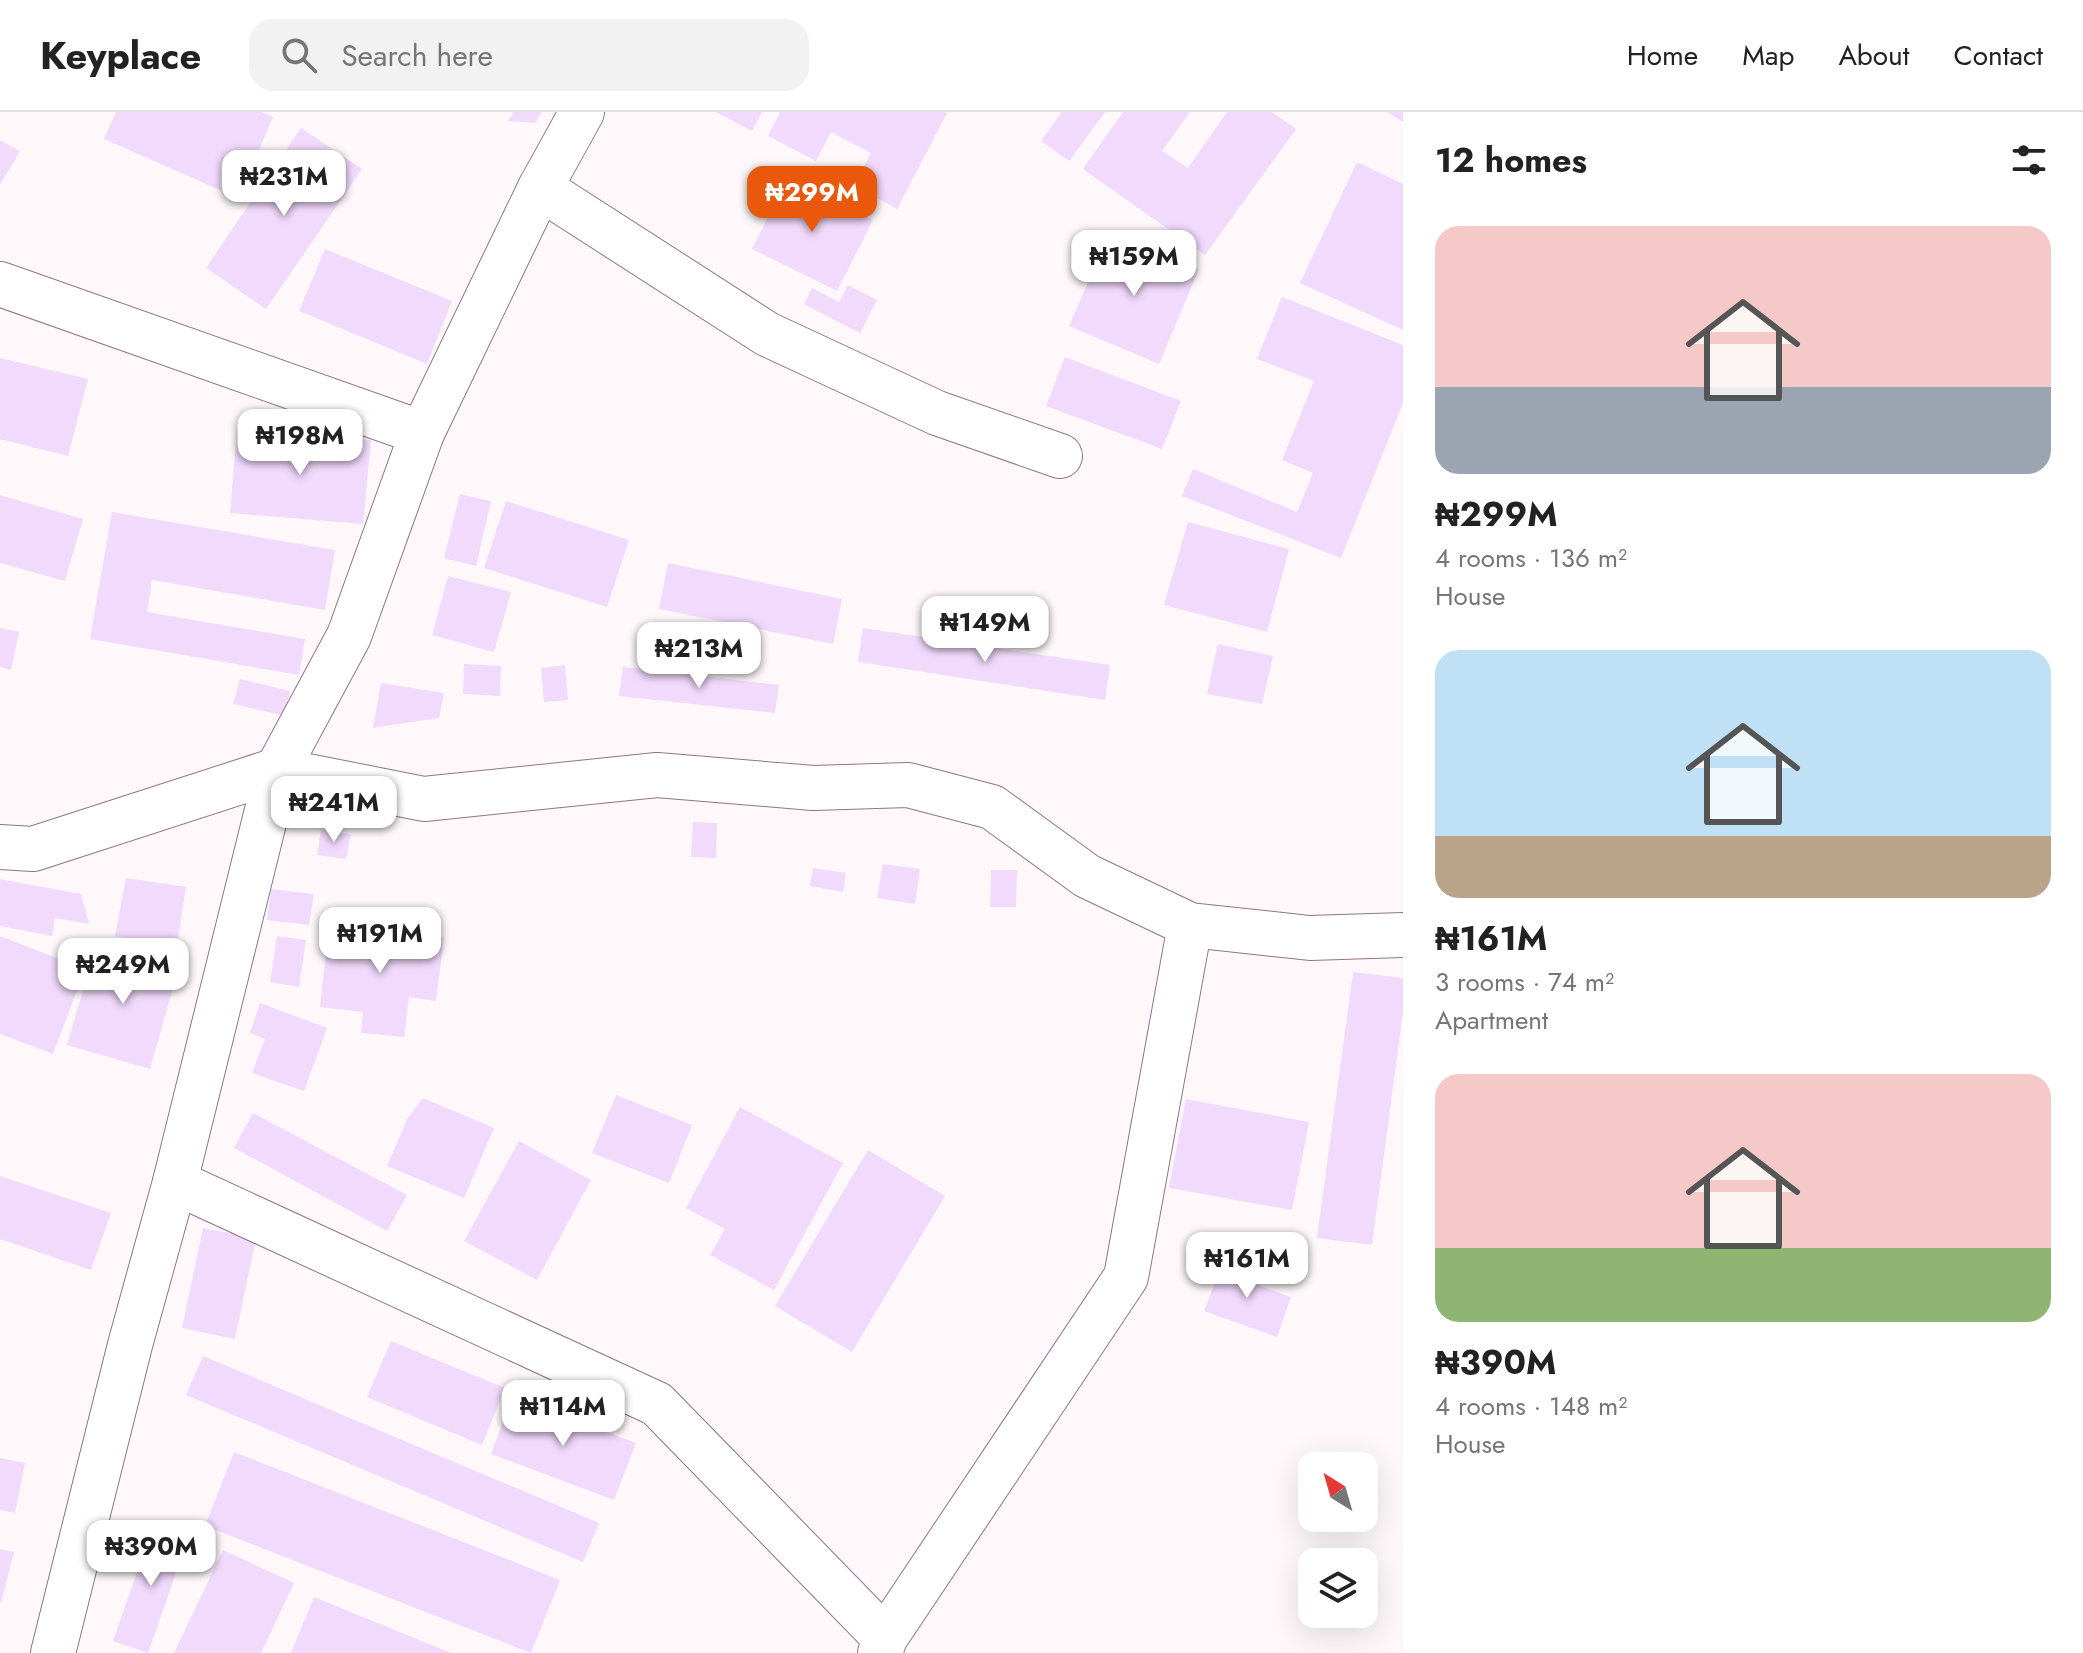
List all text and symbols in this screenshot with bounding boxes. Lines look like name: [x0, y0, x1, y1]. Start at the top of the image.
search box: [249, 19, 809, 91]
text: Keyplace: [40, 28, 201, 83]
icon: search: [277, 33, 321, 77]
text: Search here: [341, 34, 493, 77]
text: Home: [1627, 35, 1698, 76]
text: Map: [1742, 35, 1794, 76]
text: About: [1838, 35, 1910, 76]
text: Contact: [1954, 35, 2043, 76]
text: 12 homes: [1435, 136, 1587, 185]
icon: filters: [2007, 138, 2051, 182]
pin: ₦231M: [228, 150, 340, 218]
text: ₦231M: [240, 157, 328, 195]
pin: ₦299M: [756, 166, 868, 234]
text: ₦299M: [765, 173, 859, 211]
pin: ₦159M: [1078, 230, 1190, 298]
text: ₦159M: [1089, 237, 1179, 275]
icon: home: [1671, 278, 1815, 422]
pin: ₦198M: [244, 409, 356, 477]
text: ₦198M: [256, 416, 344, 454]
text: ₦299M: [1435, 490, 1558, 539]
text: 4 rooms · 136 m²: [1435, 539, 1627, 577]
text: House: [1435, 577, 1505, 615]
pin: ₦149M: [929, 596, 1041, 664]
text: ₦149M: [940, 603, 1030, 641]
pin: ₦213M: [643, 622, 755, 690]
text: ₦213M: [655, 629, 743, 667]
icon: home: [1671, 702, 1815, 846]
pin: ₦241M: [278, 776, 390, 844]
text: ₦241M: [289, 783, 379, 821]
pin: ₦191M: [324, 907, 436, 975]
text: ₦191M: [337, 914, 423, 952]
text: ₦161M: [1435, 914, 1547, 963]
pin: ₦249M: [67, 938, 179, 1006]
text: ₦249M: [76, 945, 170, 983]
text: 3 rooms · 74 m²: [1435, 963, 1614, 1001]
text: Apartment: [1435, 1001, 1548, 1039]
icon: home: [1671, 1126, 1815, 1270]
pin: ₦161M: [1191, 1232, 1303, 1300]
text: ₦161M: [1204, 1239, 1290, 1277]
text: ₦390M: [1435, 1338, 1556, 1387]
pin: ₦114M: [507, 1380, 619, 1448]
text: ₦114M: [520, 1387, 606, 1425]
text: 4 rooms · 148 m²: [1435, 1387, 1627, 1425]
text: House: [1435, 1425, 1505, 1463]
north arrow: [1298, 1452, 1378, 1532]
map controls: [1298, 1452, 1378, 1628]
pin: ₦390M: [95, 1520, 207, 1588]
text: ₦390M: [105, 1527, 197, 1565]
button: layers: [1298, 1548, 1378, 1628]

